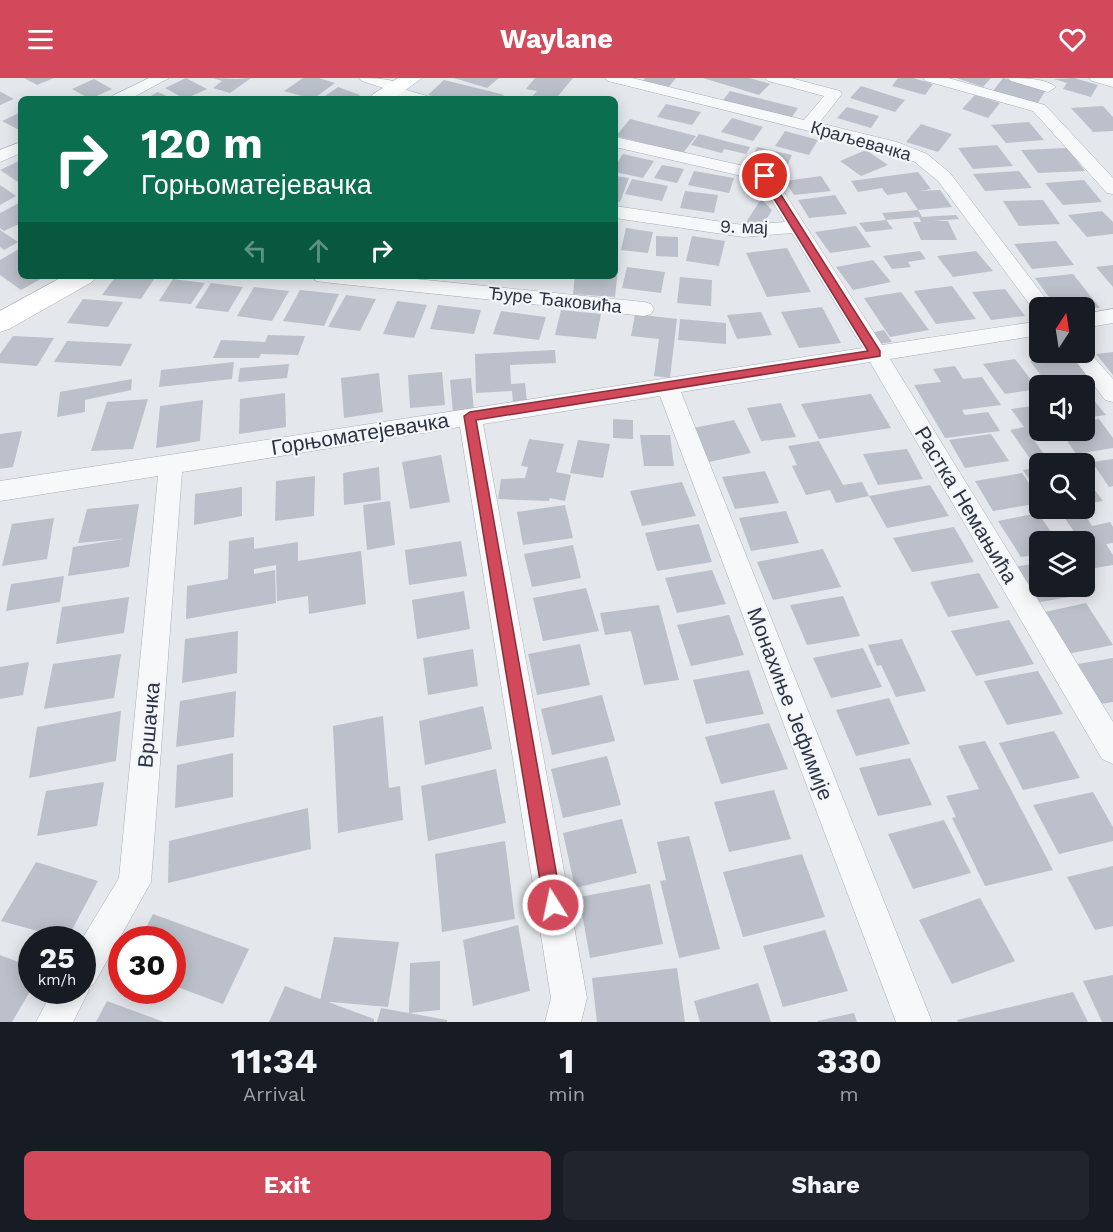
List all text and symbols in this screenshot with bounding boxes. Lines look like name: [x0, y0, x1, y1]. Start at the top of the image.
icon: menu: [24, 23, 57, 56]
text: Waylane: [500, 23, 613, 55]
icon: heart: [1056, 23, 1089, 56]
street label: Краљевачка: [809, 116, 915, 165]
text: 120 m: [141, 119, 263, 168]
icon: right: [42, 120, 120, 198]
pin: [739, 150, 790, 201]
icon: arrive: [748, 159, 781, 192]
text: Горњоматејевачка: [141, 169, 372, 201]
street label: 9. мај: [720, 215, 768, 238]
icon: left: [239, 234, 272, 267]
icon: ahead: [302, 234, 335, 267]
icon: right: [365, 234, 398, 267]
street label: Ђуре Ђаковића: [487, 282, 624, 317]
north arrow: [1029, 297, 1095, 363]
map controls: [1029, 297, 1095, 597]
button: sound: [1029, 375, 1095, 441]
street label: Горњоматејевачка: [269, 407, 451, 460]
street label: Растка Немањића: [910, 422, 1023, 588]
button: search: [1029, 453, 1095, 519]
button: layers: [1029, 531, 1095, 597]
street label: Монахиње Јефимије: [742, 604, 839, 804]
street label: Вршачка: [132, 681, 165, 769]
position arrow: [521, 873, 585, 937]
speed limit sign: 30: [108, 926, 186, 1004]
text: 25: [39, 940, 75, 975]
text: km/h: [38, 971, 76, 989]
text: 11:34: [231, 1040, 317, 1082]
text: 1: [559, 1040, 575, 1082]
text: 330: [816, 1040, 882, 1082]
text: Arrival: [243, 1082, 305, 1106]
text: min: [548, 1082, 585, 1106]
text: m: [840, 1082, 859, 1106]
button: Exit: [24, 1151, 551, 1220]
button: Share: [563, 1151, 1089, 1220]

